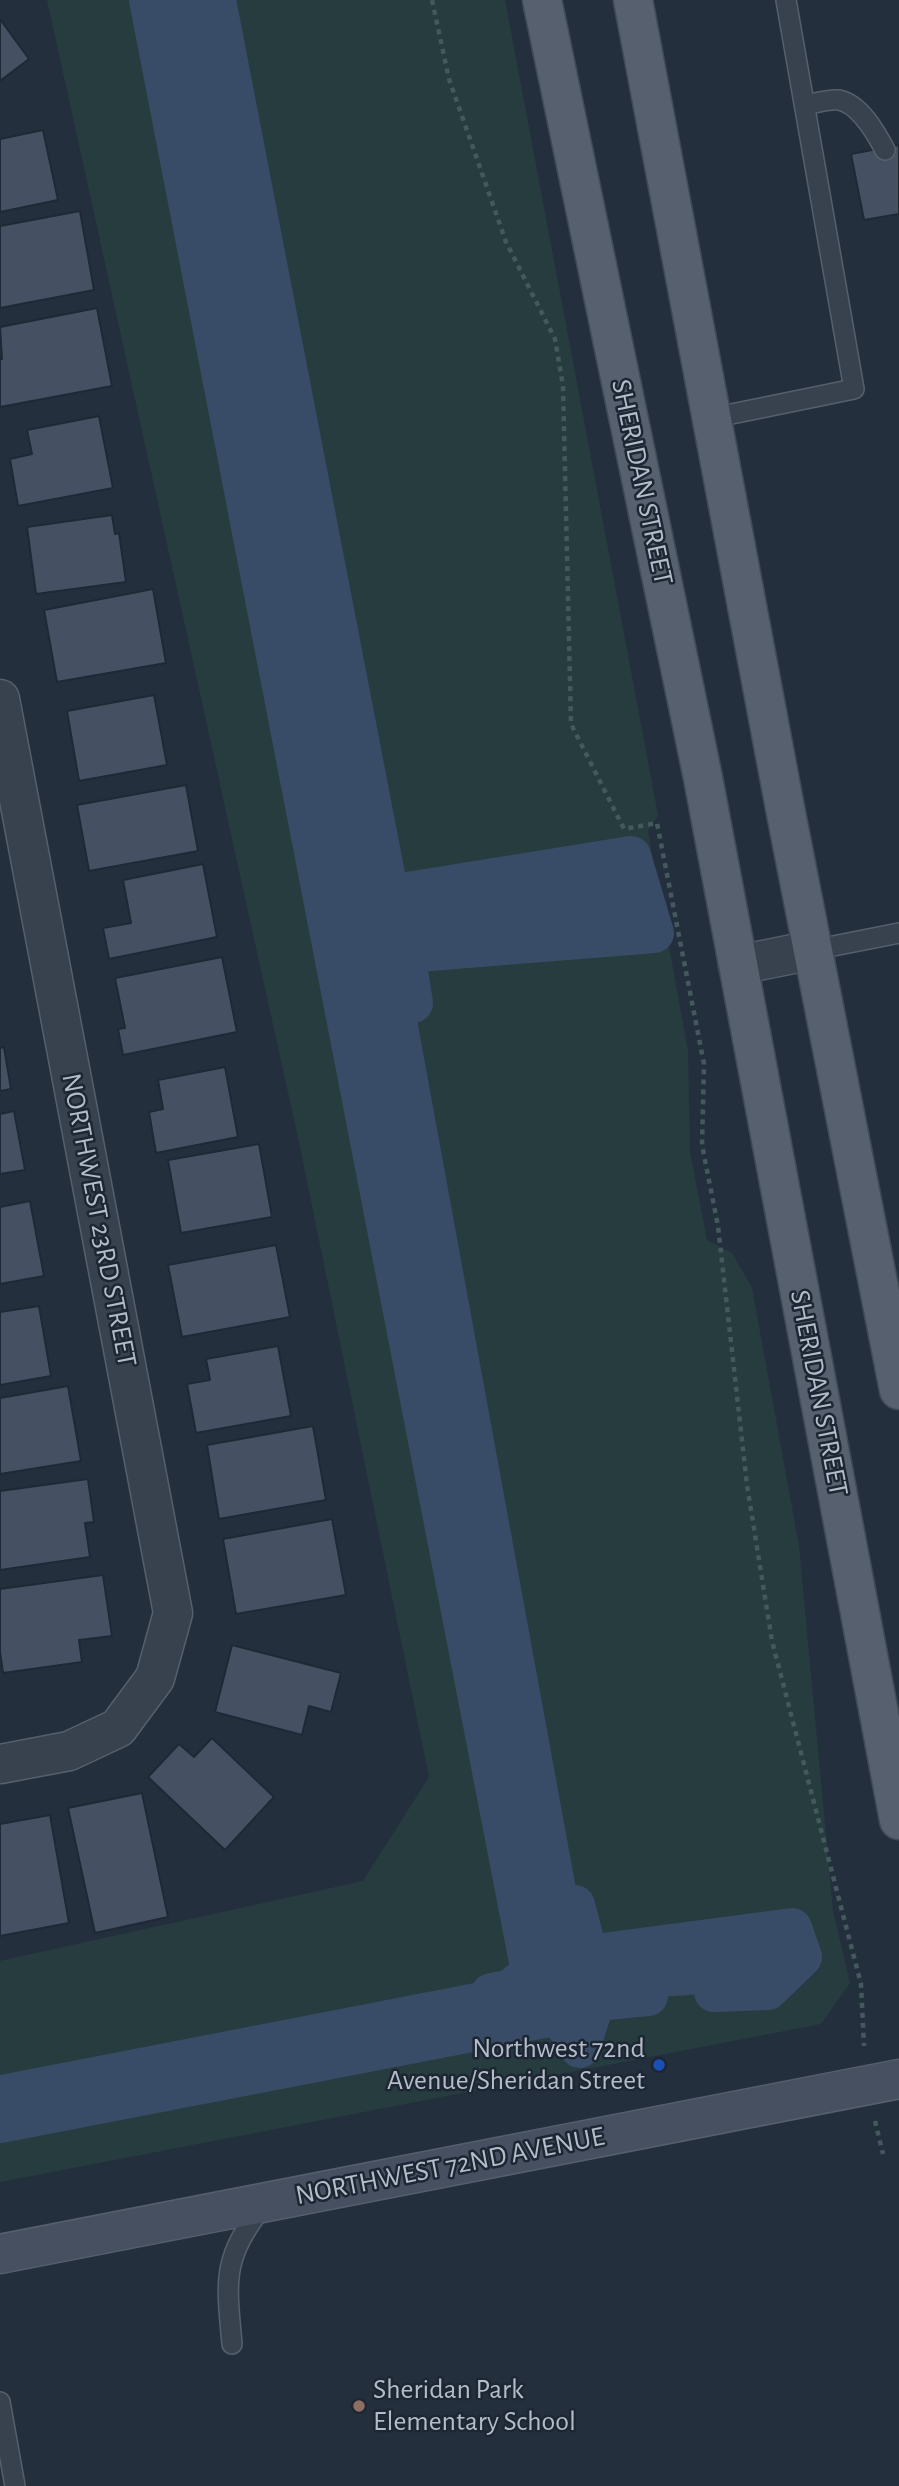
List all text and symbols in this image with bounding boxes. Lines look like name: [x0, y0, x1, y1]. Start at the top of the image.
street label: SHERIDAN STREET: [604, 376, 680, 588]
street label: NORTHWEST 23RD STREET: [54, 1070, 144, 1370]
street label: SHERIDAN STREET: [783, 1287, 855, 1499]
place label: Northwest 72nd Avenue/Sheridan Street: [387, 2032, 645, 2098]
marker: Northwest 72nd Avenue/Sheridan Street: [651, 2057, 667, 2073]
street label: NORTHWEST 72ND AVENUE: [293, 2120, 607, 2212]
place label: Sheridan Park Elementary School: [373, 2373, 576, 2439]
marker: Sheridan Park Elementary School: [351, 2398, 367, 2414]

